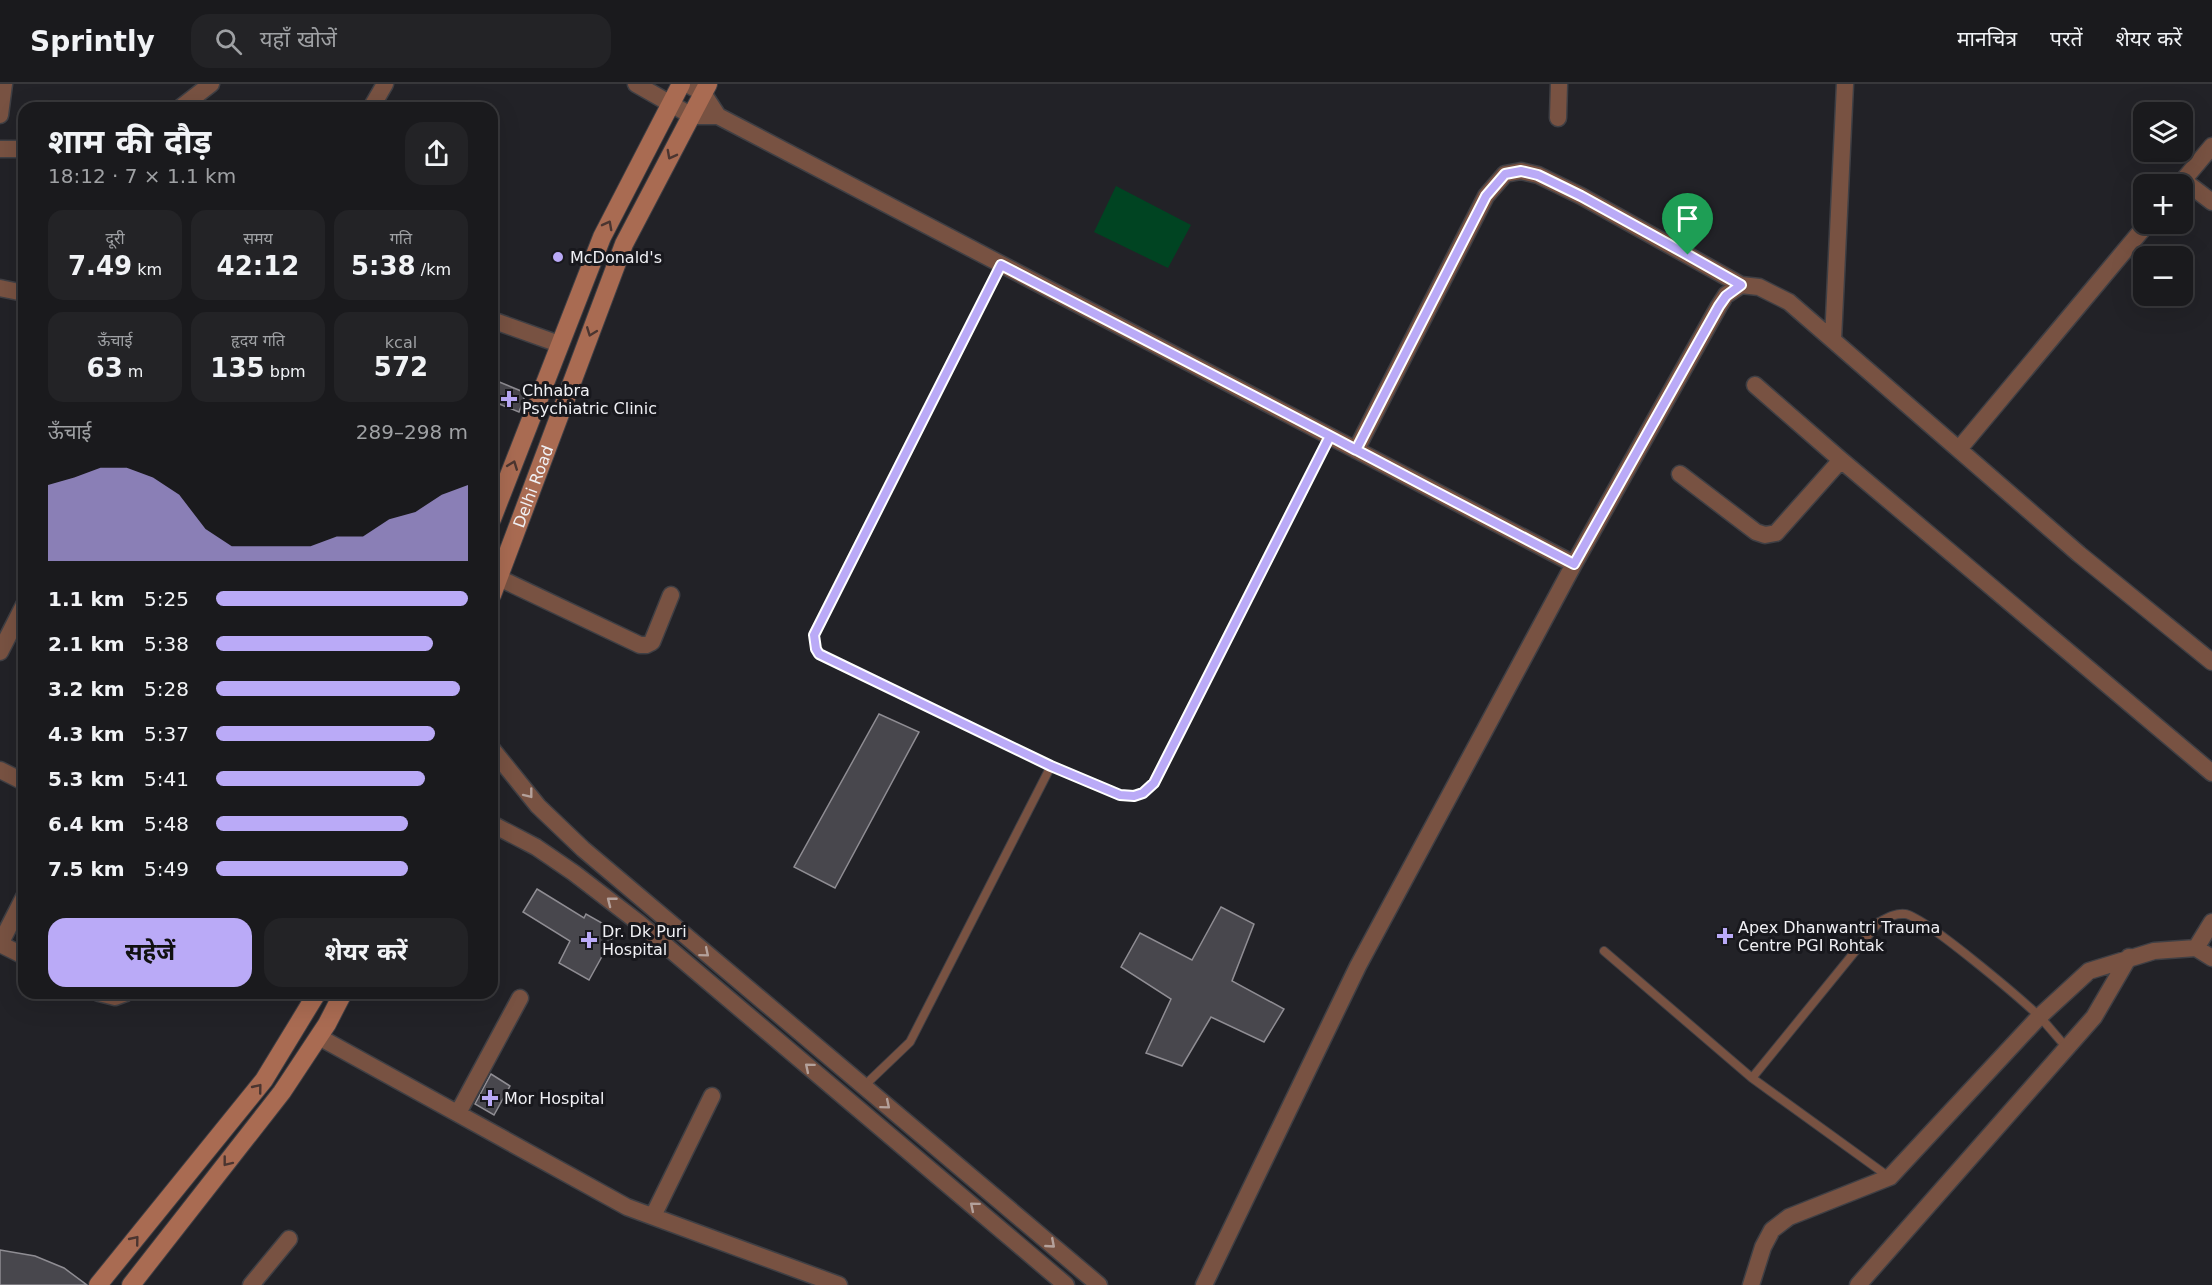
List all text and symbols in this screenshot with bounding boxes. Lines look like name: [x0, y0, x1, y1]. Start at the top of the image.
search box: [191, 14, 611, 68]
text: Sprintly: [30, 25, 155, 58]
icon: search: [212, 25, 245, 58]
text: यहाँ खोजें: [260, 27, 337, 52]
text: मानचित्र: [1957, 27, 2017, 51]
text: परतें: [2050, 27, 2083, 51]
text: शेयर करें: [2116, 27, 2182, 51]
map controls: [2133, 102, 2193, 306]
button: layers: [2133, 102, 2193, 162]
text: शाम की दौड़: [48, 122, 211, 161]
button: share: [405, 122, 468, 185]
one-way arrow: [667, 148, 679, 159]
text: 18:12 · 7 × 1.1 km: [48, 164, 236, 188]
button: +: [2133, 174, 2193, 234]
pin: [1662, 193, 1713, 255]
icon: arrive: [1671, 202, 1704, 235]
one-way arrow: [601, 221, 612, 231]
text: दूरी: [105, 229, 125, 248]
text: समय: [243, 229, 273, 248]
text: गति: [390, 229, 412, 248]
button: −: [2133, 246, 2193, 306]
place label: McDonald's: [570, 248, 662, 267]
marker: McDonald's: [551, 250, 565, 264]
text: 7.49: [68, 251, 132, 281]
text: 42:12: [217, 251, 299, 281]
text: 5:38: [351, 251, 416, 281]
text: km: [132, 260, 162, 279]
text: /km: [416, 260, 451, 279]
one-way arrow: [586, 326, 598, 337]
text: ऊँचाई: [98, 331, 132, 350]
text: हृदय गति: [231, 331, 285, 350]
text: kcal: [385, 333, 417, 352]
text: 572: [374, 352, 428, 382]
text: 63: [87, 353, 123, 383]
text: 135: [210, 353, 265, 383]
text: m: [123, 362, 143, 381]
text: bpm: [265, 362, 306, 381]
place label: Chhabra Psychiatric Clinic: [522, 381, 657, 418]
marker: Chhabra Psychiatric Clinic: [500, 390, 518, 408]
text: ऊँचाई: [48, 420, 91, 444]
text: 289–298 m: [356, 420, 468, 444]
street label: Delhi Road: [509, 443, 557, 530]
one-way arrow: [506, 460, 518, 471]
text: 1.1 km: [48, 587, 125, 611]
text: 5:25: [144, 587, 189, 611]
text: 2.1 km: [48, 632, 125, 656]
text: 5:38: [144, 632, 189, 656]
text: 3.2 km: [48, 677, 125, 701]
text: 5:28: [144, 677, 189, 701]
text: 4.3 km: [48, 722, 125, 746]
text: 5:37: [144, 722, 189, 746]
text: 5.3 km: [48, 767, 125, 791]
text: 5:41: [144, 767, 189, 791]
one-way arrow: [521, 788, 532, 799]
text: 6.4 km: [48, 812, 125, 836]
text: 5:48: [144, 812, 189, 836]
text: 7.5 km: [48, 857, 125, 881]
text: 5:49: [144, 857, 189, 881]
one-way arrow: [607, 898, 618, 909]
button: सहेजें: [48, 918, 252, 987]
button: शेयर करें: [264, 918, 468, 987]
place label: Apex Dhanwantri Trauma Centre PGI Rohtak: [1738, 918, 1940, 955]
place label: Dr. Dk Puri Hospital: [602, 922, 687, 959]
marker: Apex Dhanwantri Trauma Centre PGI Rohtak: [1716, 927, 1734, 945]
marker: Dr. Dk Puri Hospital: [580, 931, 598, 949]
one-way arrow: [698, 945, 709, 956]
one-way arrow: [805, 1063, 816, 1074]
one-way arrow: [250, 1084, 261, 1095]
marker: Mor Hospital: [481, 1089, 499, 1107]
place label: Mor Hospital: [504, 1089, 605, 1108]
one-way arrow: [879, 1098, 890, 1109]
one-way arrow: [224, 1155, 235, 1166]
one-way arrow: [970, 1202, 981, 1213]
one-way arrow: [128, 1235, 139, 1246]
one-way arrow: [1044, 1237, 1055, 1248]

